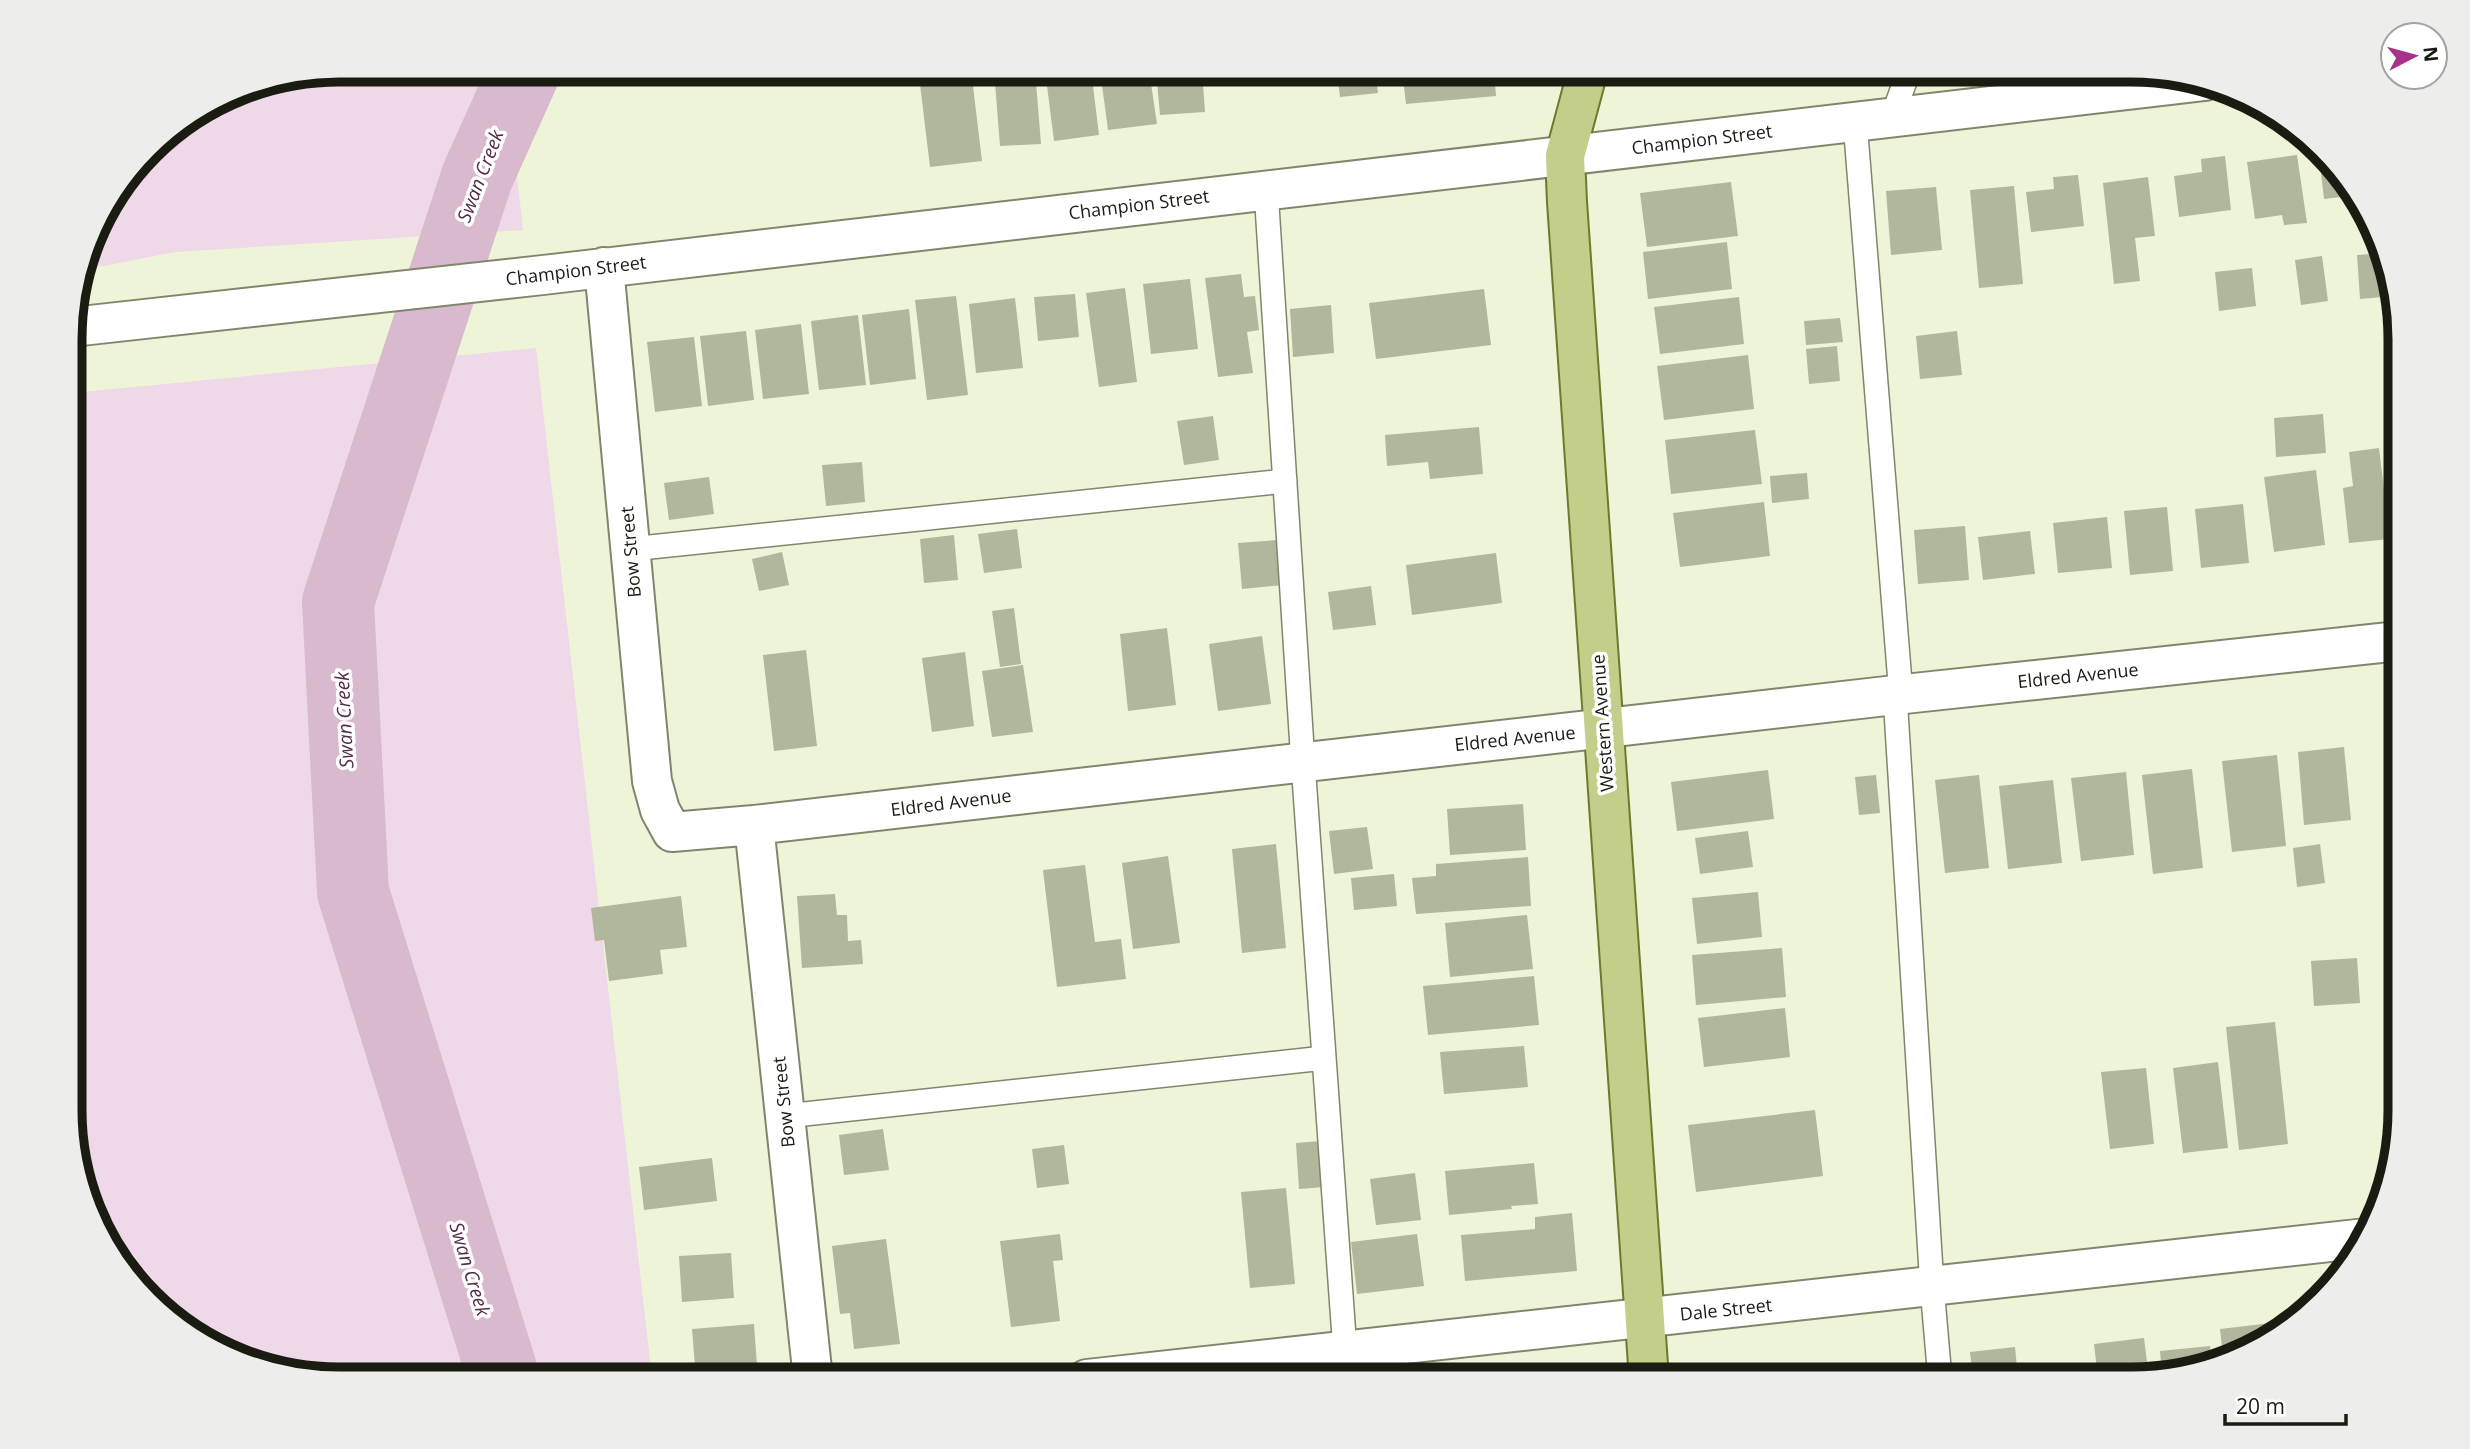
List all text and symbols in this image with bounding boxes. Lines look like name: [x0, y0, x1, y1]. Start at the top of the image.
north arrow: [2379, 21, 2449, 91]
text: N: [2417, 45, 2445, 63]
street label: Champion Street: [1630, 118, 1774, 160]
water label: Swan Creek: [451, 126, 510, 226]
street label: Champion Street: [1067, 183, 1211, 225]
street label: Champion Street: [504, 249, 648, 291]
street label: Bow Street: [614, 506, 646, 599]
street label: Western Avenue: [1585, 654, 1619, 793]
street label: Eldred Avenue: [2016, 657, 2140, 693]
water label: Swan Creek: [328, 670, 360, 769]
street label: Eldred Avenue: [1453, 720, 1577, 756]
street label: Eldred Avenue: [889, 783, 1013, 821]
street label: Bow Street: [766, 1055, 800, 1149]
water label: Swan Creek: [443, 1219, 497, 1320]
street label: Dale Street: [1679, 1292, 1773, 1326]
scale bar: [2225, 1382, 2346, 1426]
text: 20 m: [2236, 1392, 2285, 1420]

